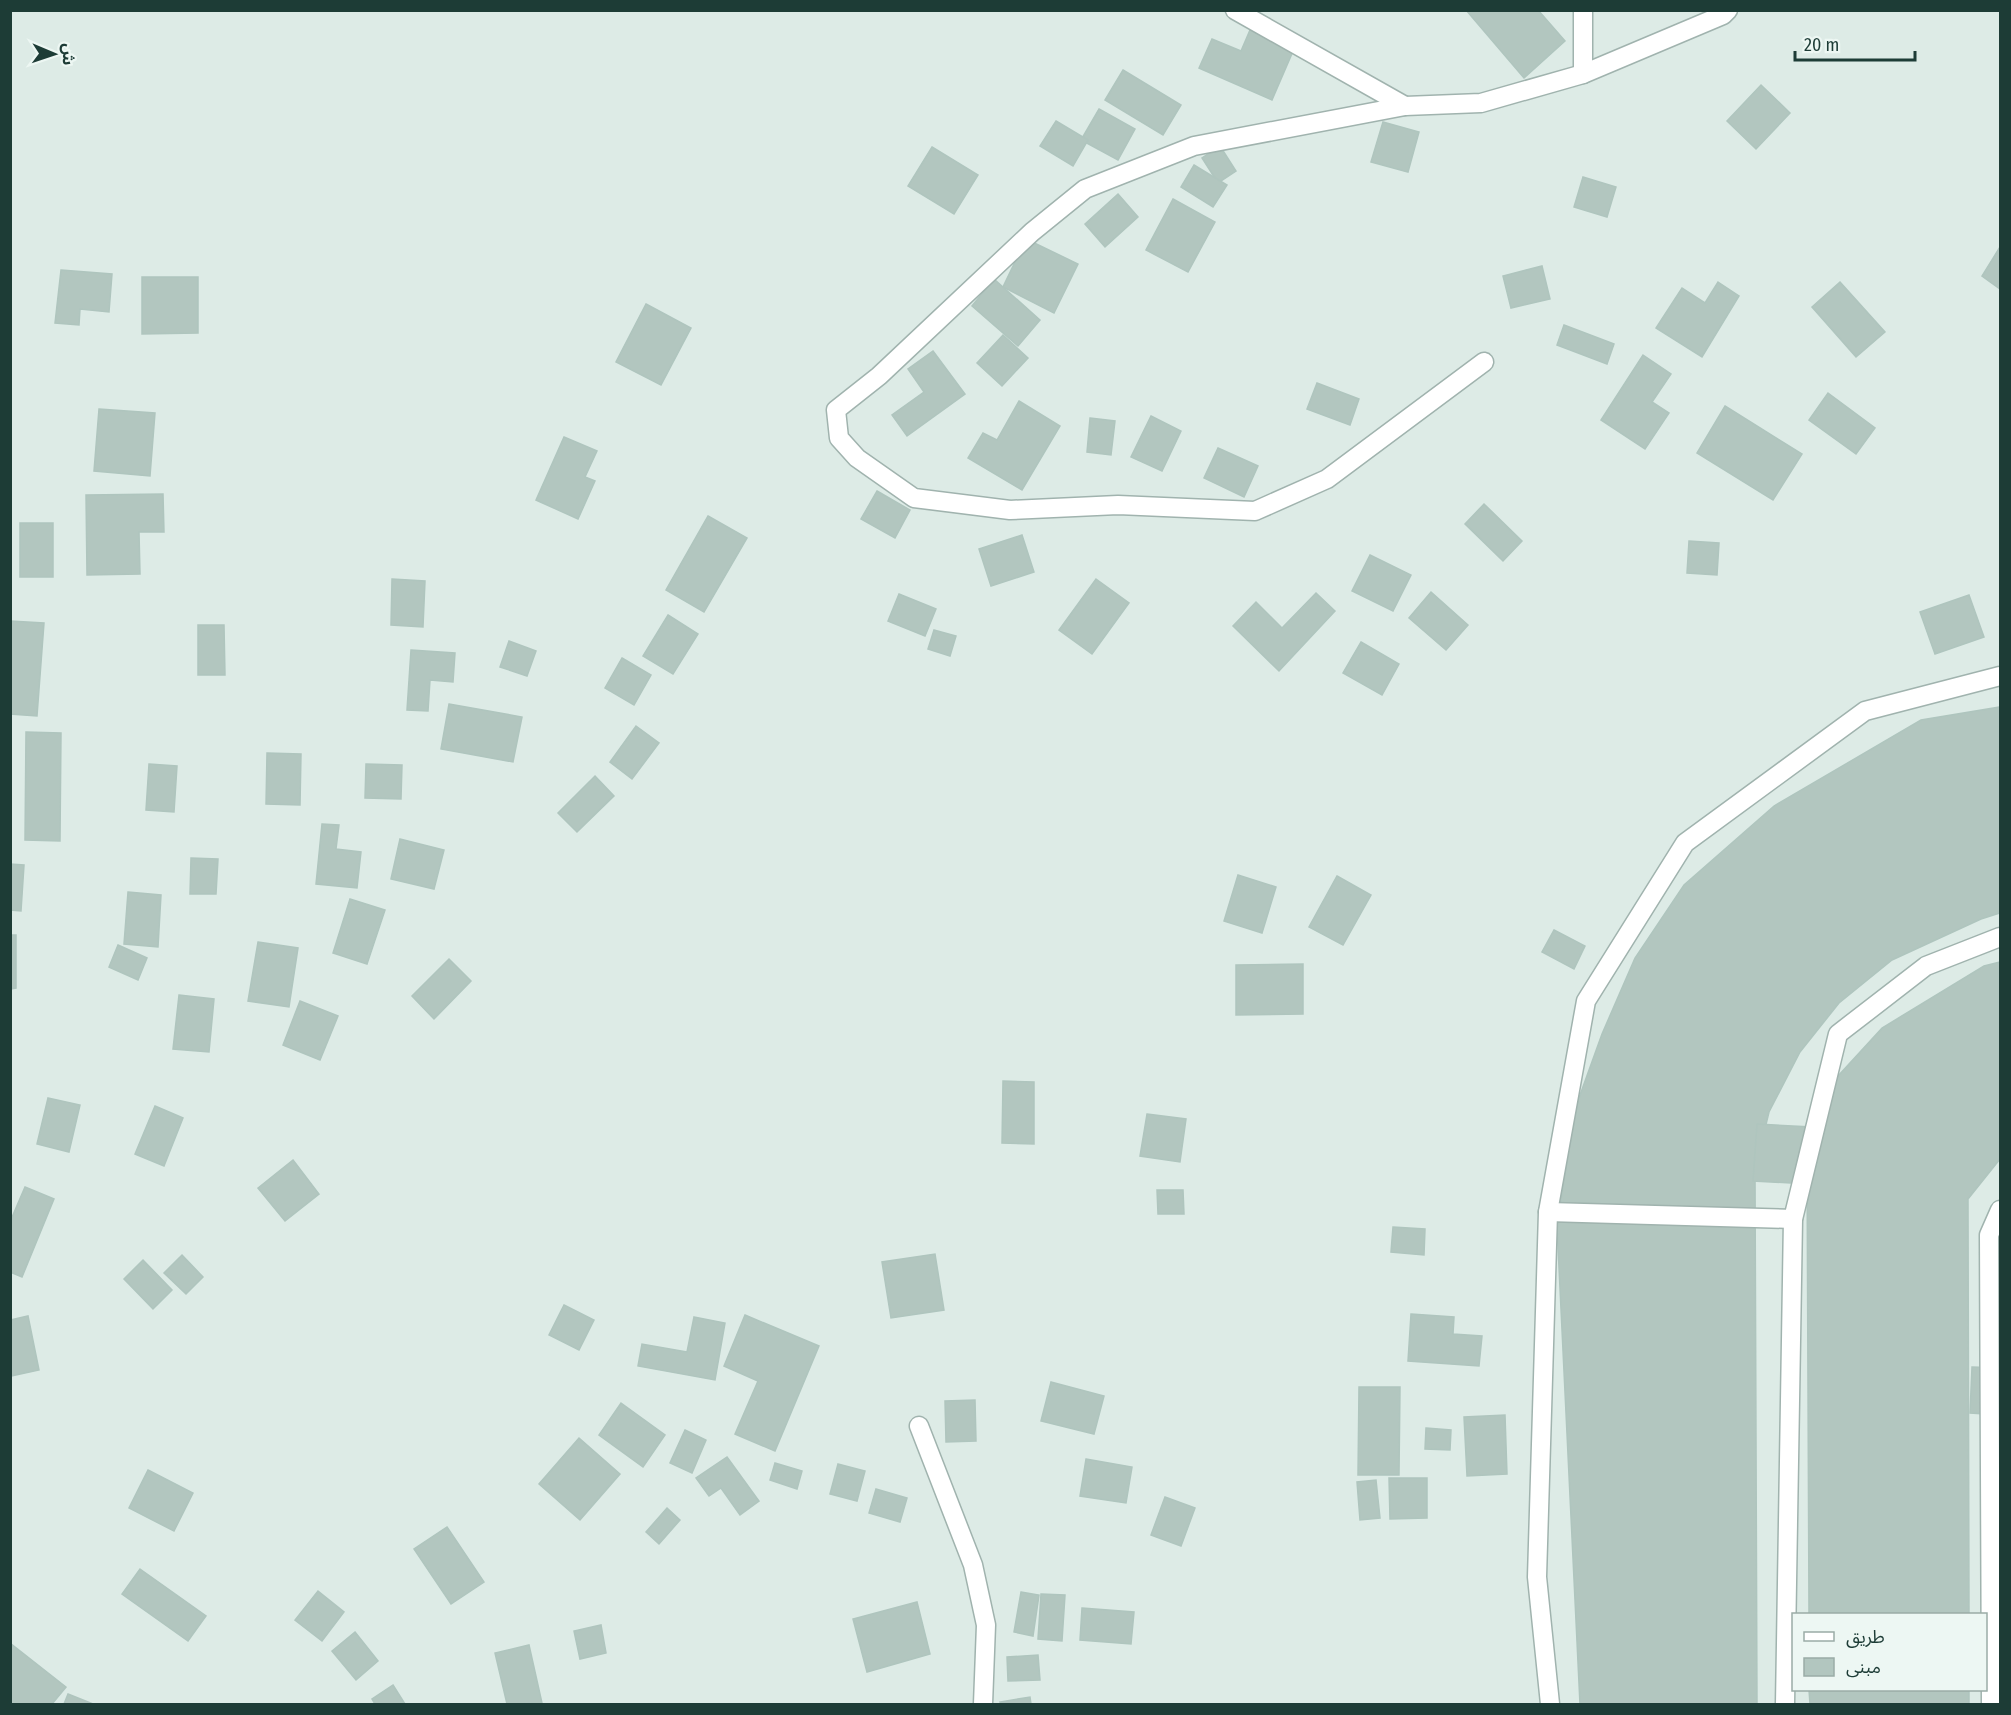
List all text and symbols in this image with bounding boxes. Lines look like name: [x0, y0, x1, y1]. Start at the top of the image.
north arrow: [24, 24, 84, 84]
scale bar: [1795, 24, 1915, 62]
text: 20 m: [1804, 34, 1839, 56]
text: ش: [59, 43, 78, 66]
legend: [1792, 1613, 1987, 1691]
text: طريق: [1846, 1626, 1885, 1648]
text: مبنى: [1846, 1656, 1881, 1678]

